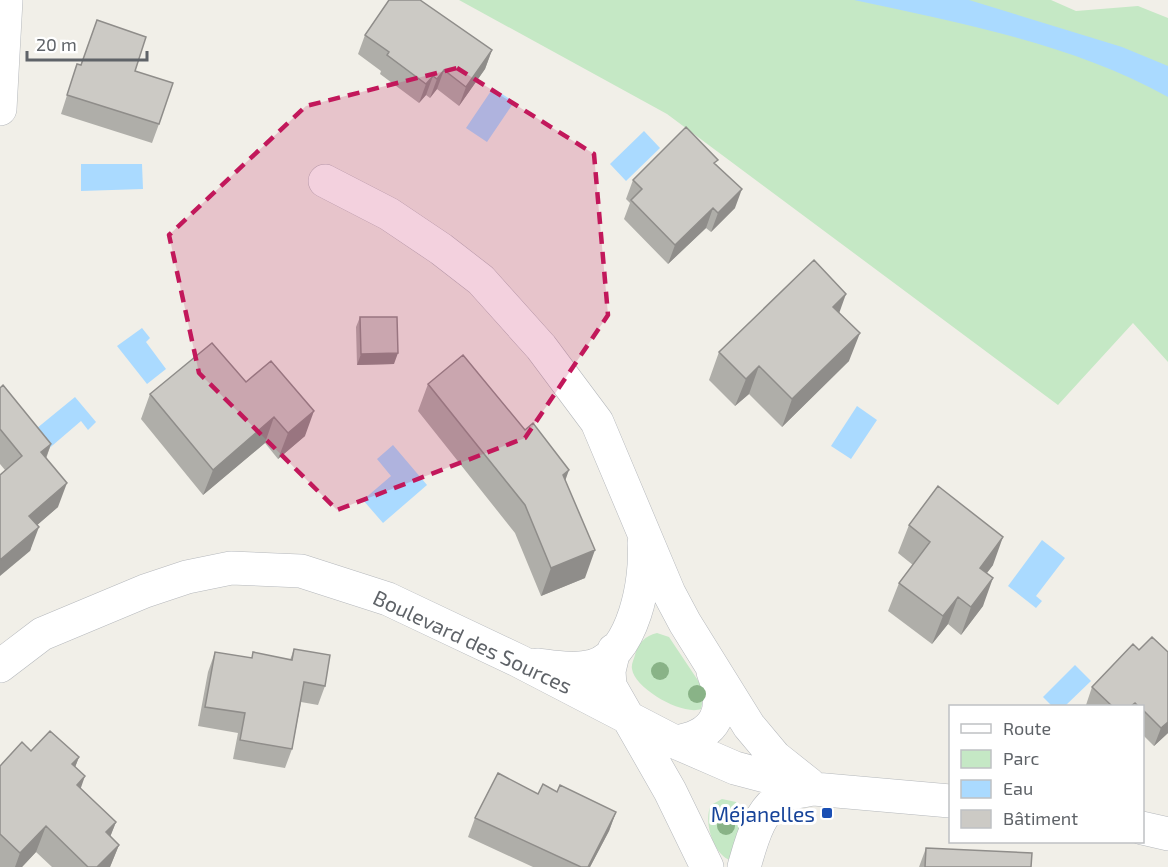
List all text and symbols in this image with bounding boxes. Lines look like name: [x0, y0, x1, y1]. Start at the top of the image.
scale bar: [27, 24, 147, 62]
text: 20 m: [36, 33, 77, 55]
street label: Boulevard des Sources: [370, 584, 576, 698]
legend: [949, 705, 1144, 843]
text: Route: [1003, 717, 1051, 739]
text: Parc: [1003, 747, 1039, 769]
text: Eau: [1003, 777, 1033, 799]
place label: Méjanelles: [711, 801, 815, 827]
marker: Méjanelles: [820, 806, 834, 820]
text: Bâtiment: [1003, 807, 1078, 829]

